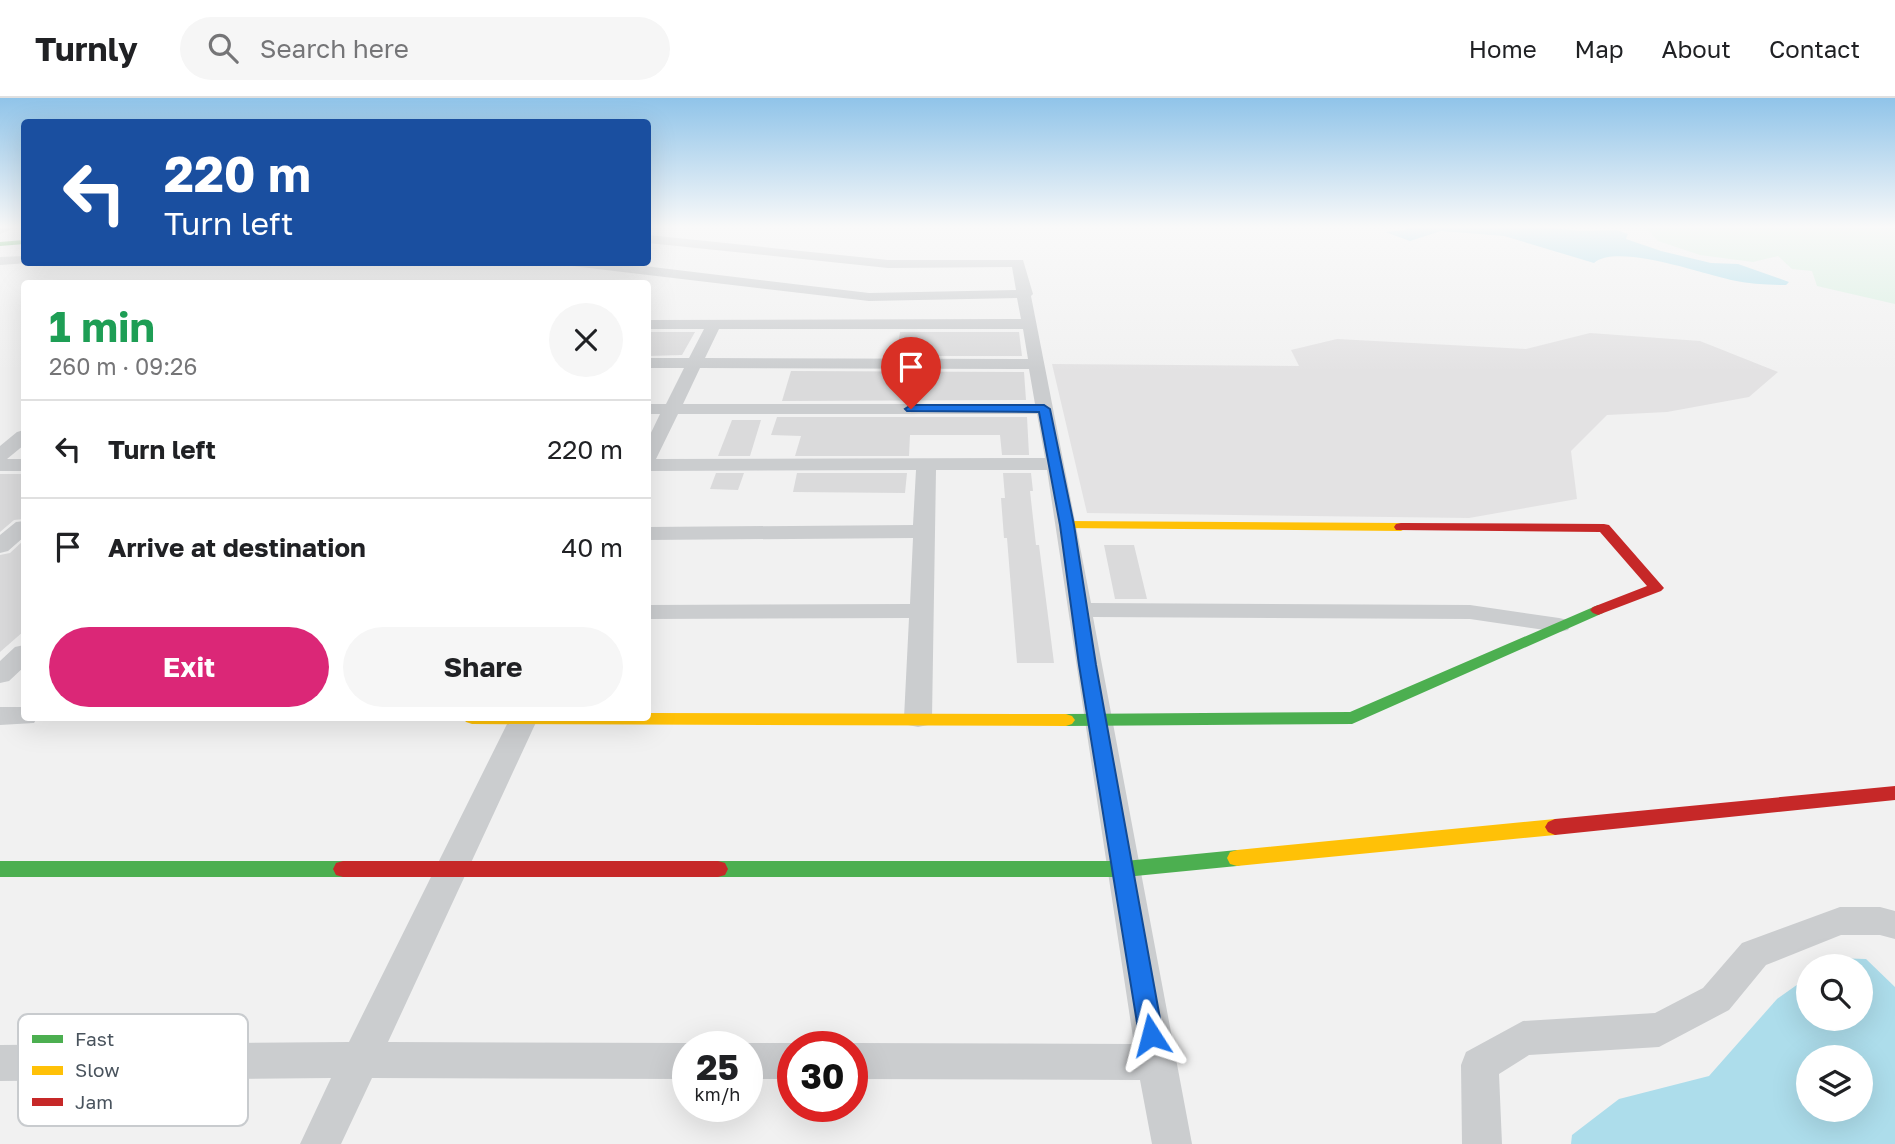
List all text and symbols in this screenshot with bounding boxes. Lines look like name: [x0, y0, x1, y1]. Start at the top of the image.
search box: [180, 17, 670, 80]
text: Turnly: [35, 29, 138, 68]
icon: search: [204, 29, 242, 67]
text: Search here: [260, 33, 409, 64]
text: Home: [1469, 34, 1537, 63]
text: Map: [1575, 34, 1624, 63]
text: About: [1662, 34, 1731, 63]
text: Contact: [1769, 34, 1860, 63]
text: 220 m: [164, 144, 311, 203]
icon: left: [49, 147, 140, 238]
text: Turn left: [164, 204, 293, 242]
text: 1 min: [49, 301, 155, 351]
button: close: [549, 303, 623, 377]
pin: [881, 337, 941, 409]
icon: arrive: [892, 348, 930, 386]
text: 260 m · 09:26: [49, 352, 197, 380]
icon: left: [49, 430, 87, 468]
text: Turn left: [108, 434, 216, 465]
text: 220 m: [547, 434, 623, 465]
icon: arrive: [49, 528, 87, 566]
text: Arrive at destination: [108, 532, 366, 563]
text: 40 m: [562, 532, 623, 563]
button: Exit: [49, 627, 329, 707]
button: Share: [343, 627, 623, 707]
map controls: [1796, 954, 1873, 1122]
button: search: [1796, 954, 1873, 1031]
position arrow: [1114, 998, 1188, 1072]
legend: [18, 1014, 248, 1126]
text: Fast: [75, 1027, 114, 1050]
speed limit sign: 30: [777, 1031, 868, 1122]
button: layers: [1796, 1045, 1873, 1122]
text: 25: [696, 1046, 739, 1088]
text: Slow: [75, 1058, 120, 1081]
text: km/h: [695, 1083, 740, 1105]
text: Jam: [75, 1090, 113, 1113]

